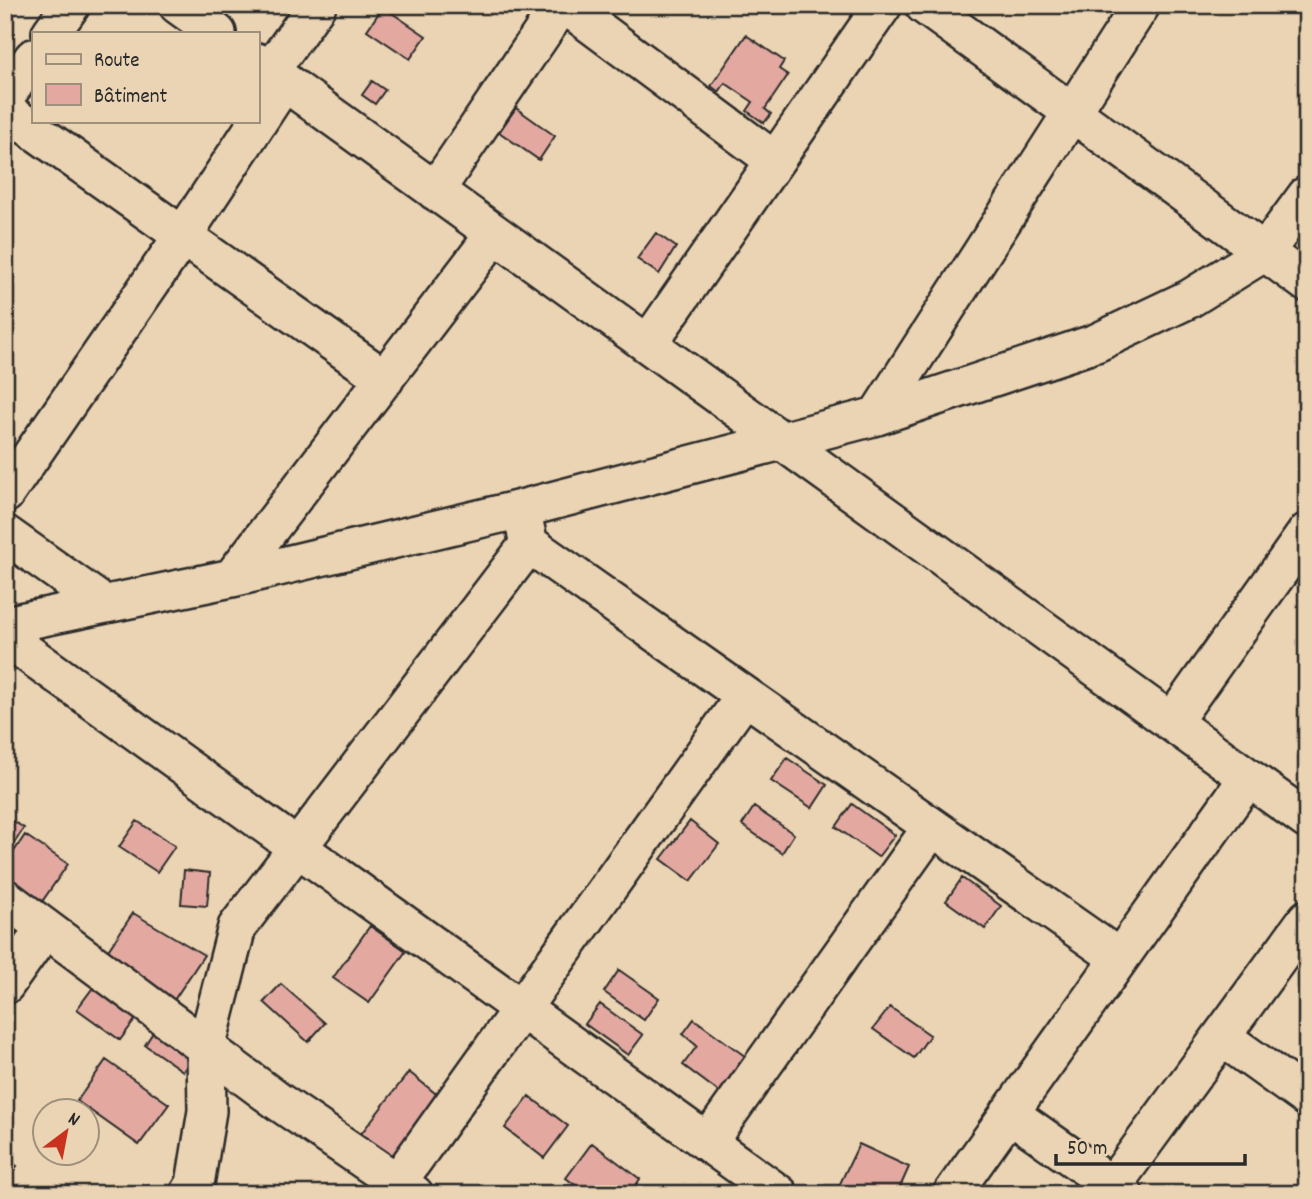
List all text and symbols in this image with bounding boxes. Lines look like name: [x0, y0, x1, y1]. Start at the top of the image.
legend: [32, 32, 259, 122]
text: Route: [94, 47, 140, 77]
text: Bâtiment: [94, 83, 167, 113]
north arrow: [32, 1098, 102, 1168]
text: N: [62, 1107, 84, 1134]
scale bar: [1056, 1122, 1246, 1166]
text: 50 m: [1067, 1135, 1107, 1165]

